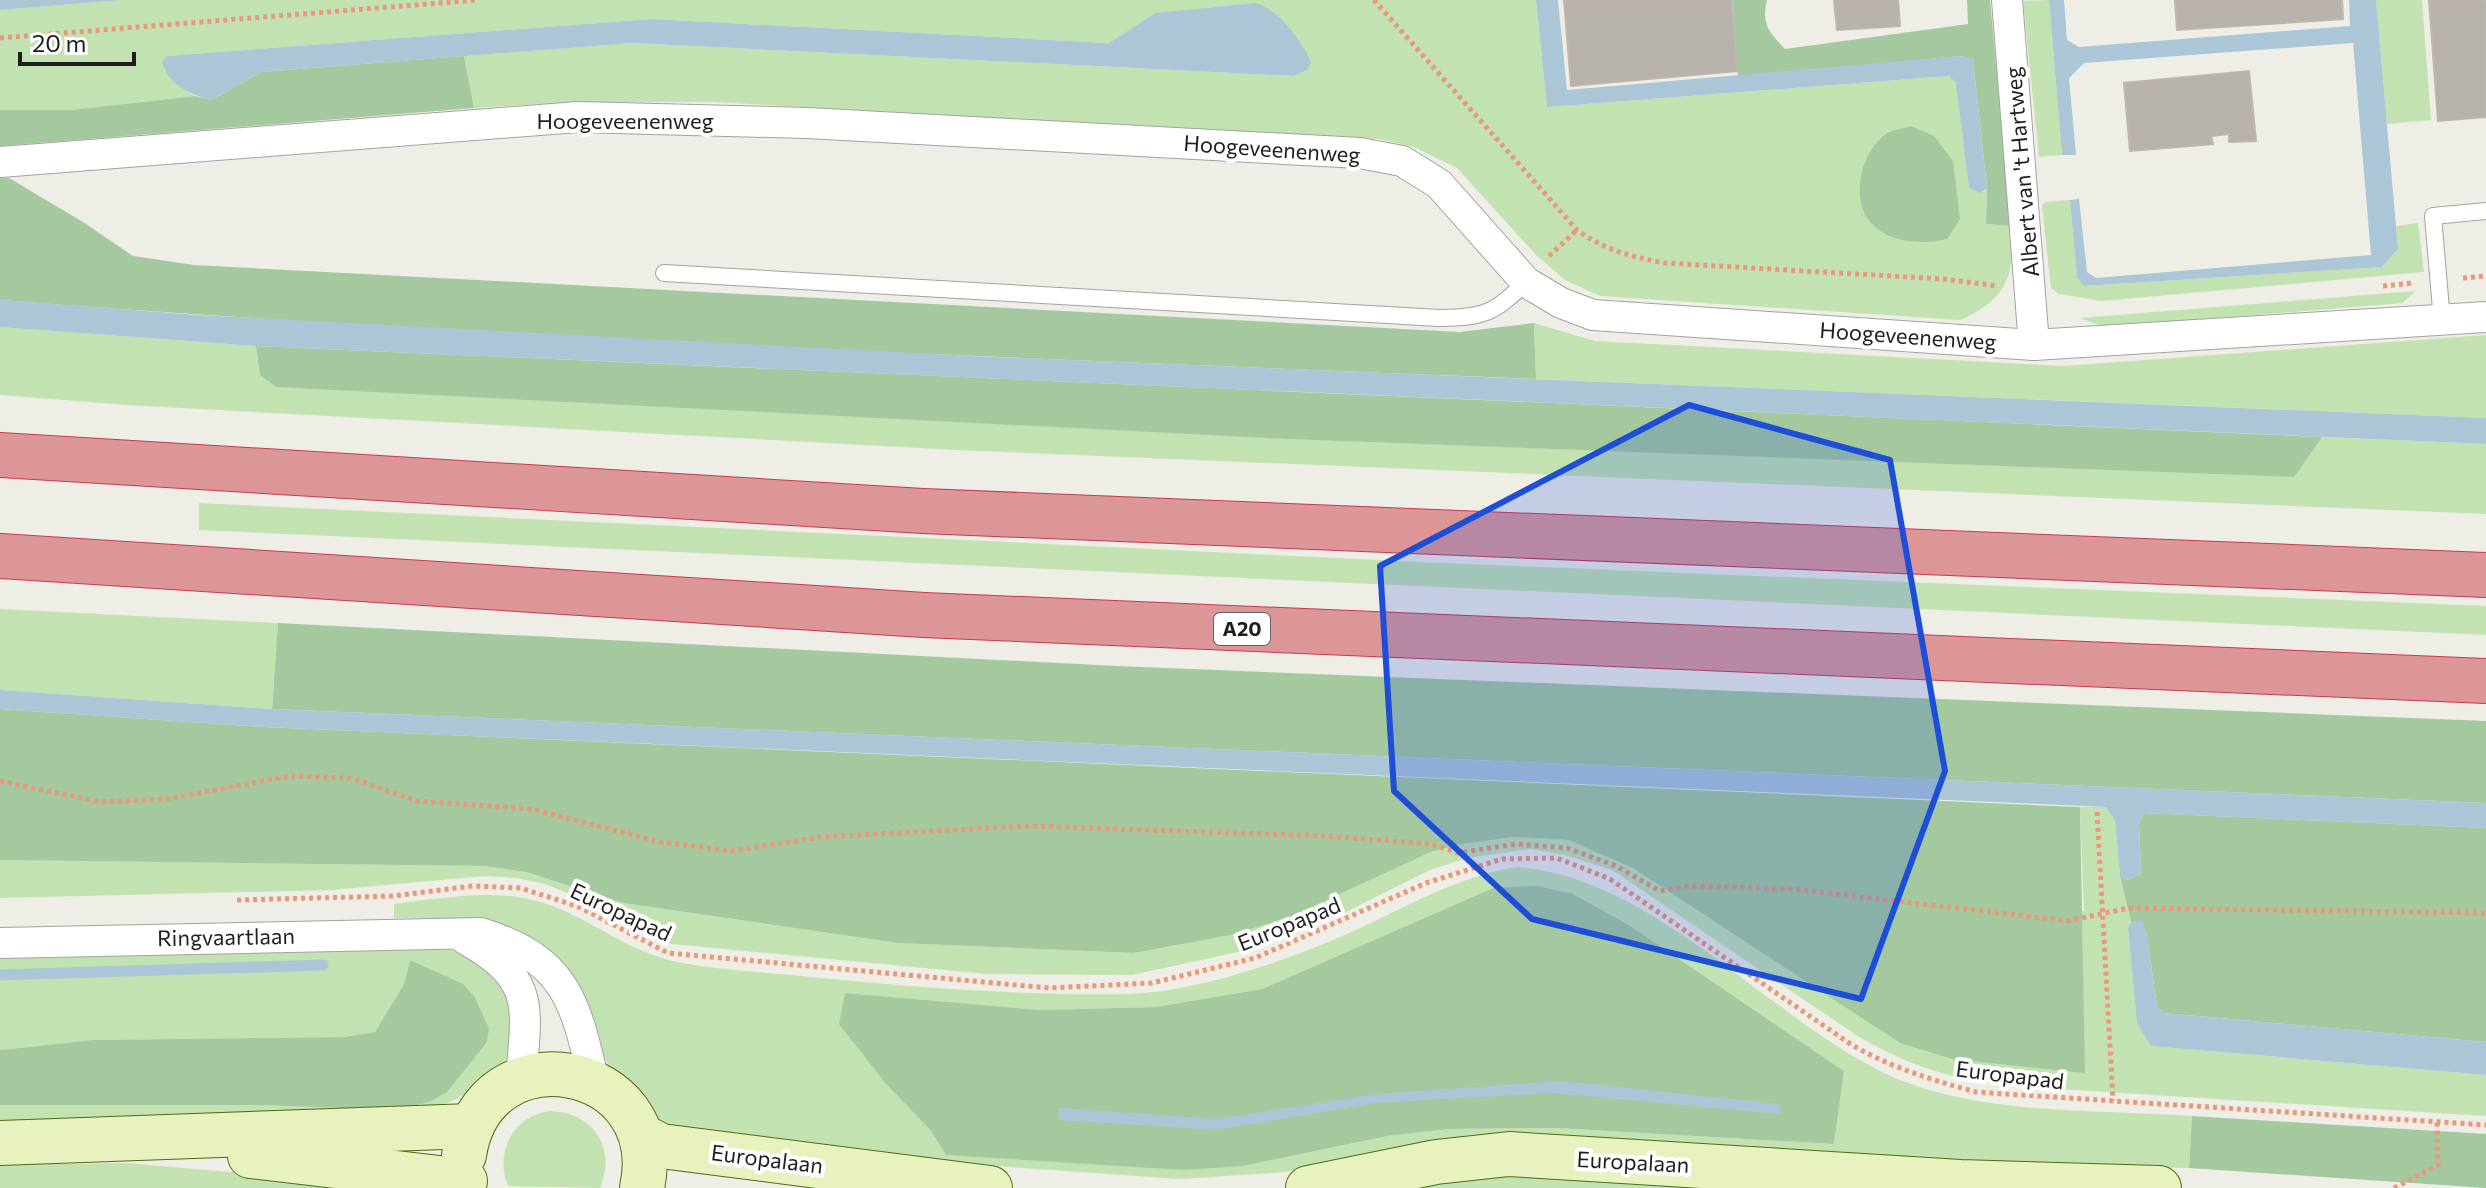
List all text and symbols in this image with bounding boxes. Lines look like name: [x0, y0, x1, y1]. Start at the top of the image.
scale bar: [20, 16, 134, 66]
text: 20 m: [32, 28, 86, 57]
street label: Albert van 't Hartweg: [1999, 66, 2044, 278]
street label: Hoogeveenenweg: [536, 107, 714, 134]
street label: Hoogeveenenweg: [1183, 129, 1361, 168]
street label: Hoogeveenenweg: [1819, 316, 1997, 355]
road number: A20: [1214, 613, 1270, 645]
street label: Europapad: [566, 876, 676, 947]
street label: Europapad: [1233, 891, 1344, 956]
street label: Ringvaartlaan: [157, 922, 295, 951]
street label: Europapad: [1955, 1054, 2066, 1095]
street label: Europalaan: [710, 1138, 825, 1179]
street label: Europalaan: [1576, 1145, 1690, 1178]

